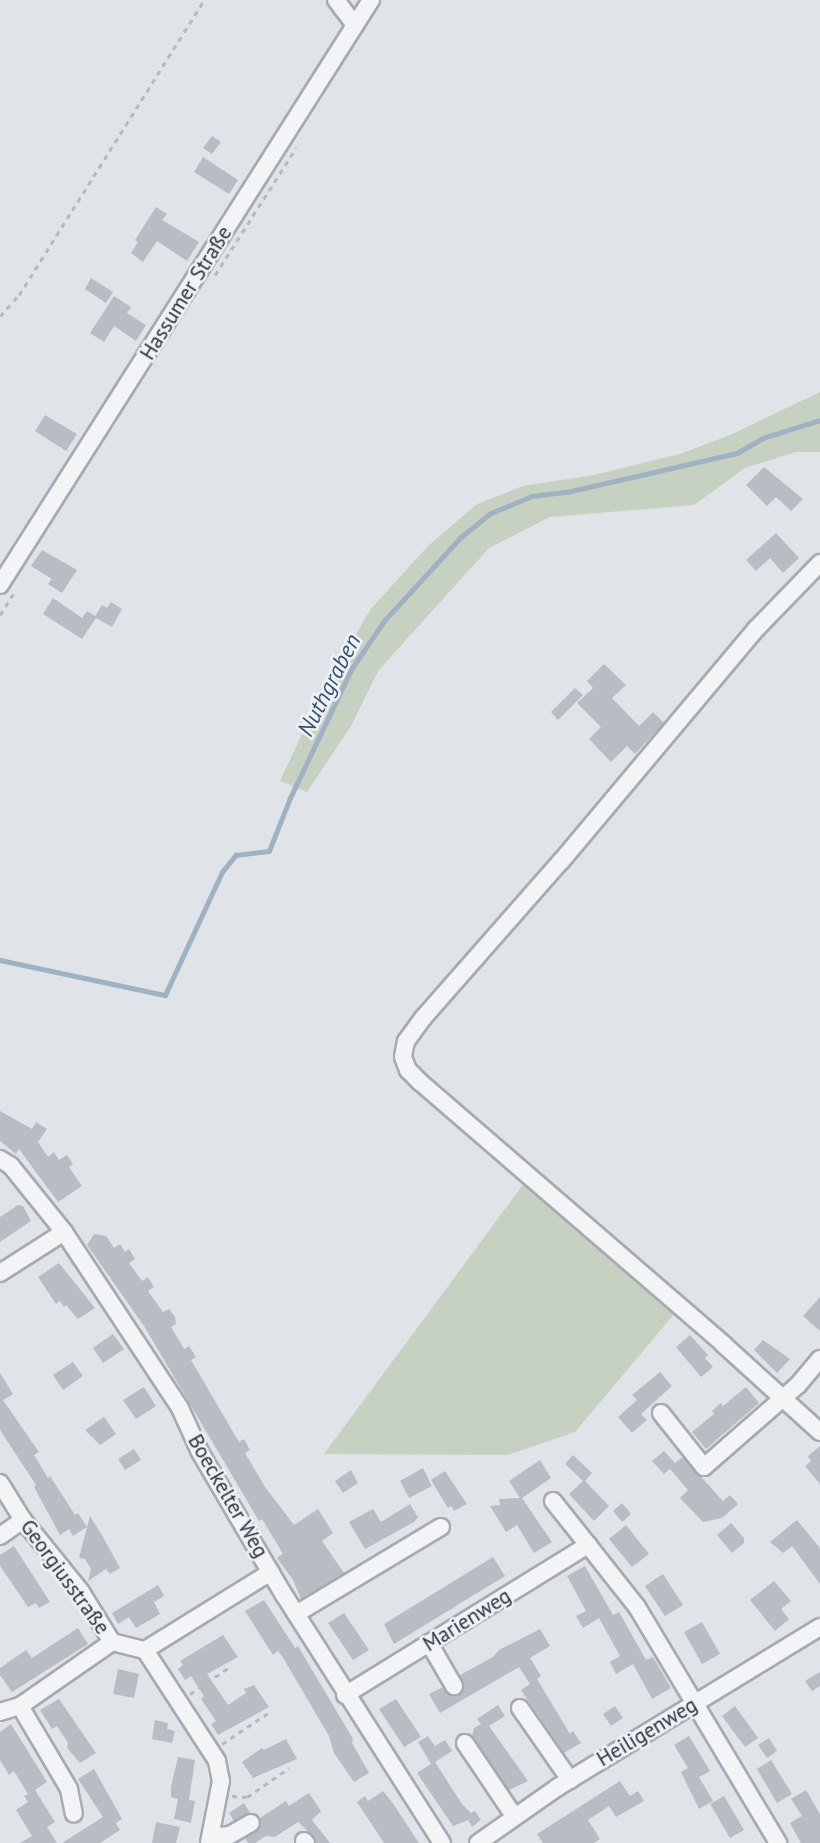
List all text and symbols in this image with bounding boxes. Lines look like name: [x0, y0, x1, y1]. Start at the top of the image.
street label: Hassumer Straße: [135, 221, 237, 365]
water label: Nuthgraben: [292, 629, 366, 741]
street label: Boeckelter Weg: [182, 1430, 274, 1562]
street label: Georgiusstraße: [15, 1515, 115, 1639]
street label: Marienweg: [418, 1583, 516, 1657]
street label: Heiligenweg: [592, 1692, 702, 1772]

